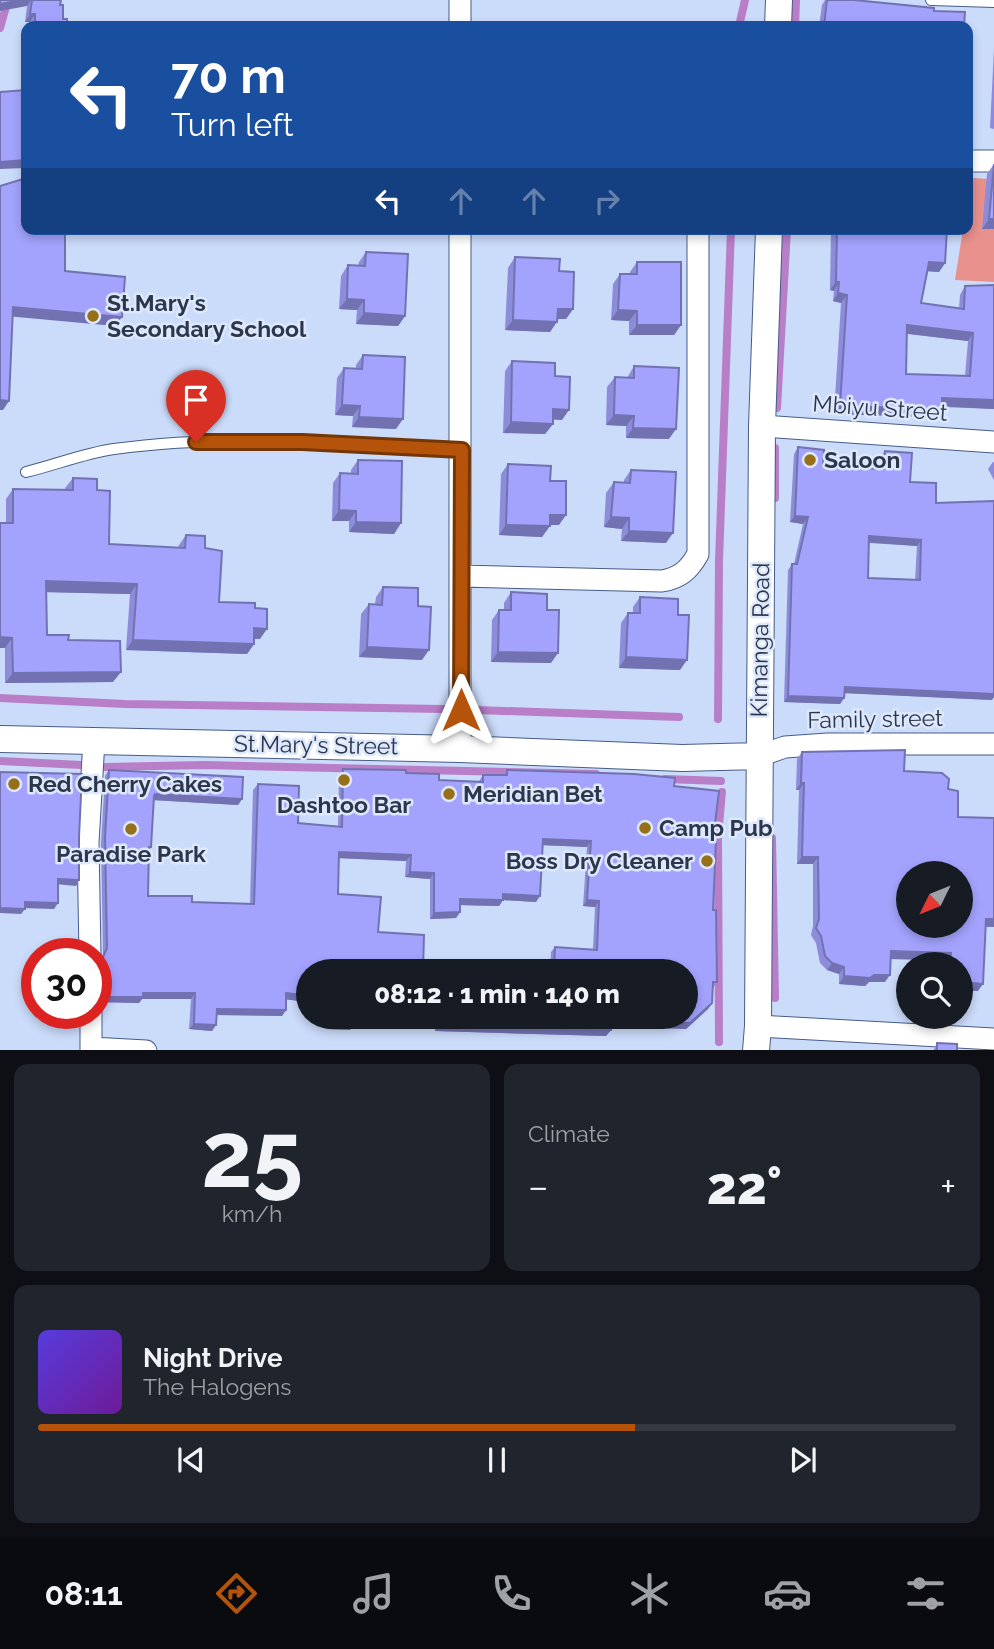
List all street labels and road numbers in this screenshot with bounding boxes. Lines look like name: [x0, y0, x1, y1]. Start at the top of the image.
street label: Mbiyu Street: [812, 389, 949, 426]
street label: Kimanga Road: [745, 562, 774, 718]
street label: Family street: [807, 704, 943, 733]
street label: St.Mary's Street: [234, 730, 399, 759]

